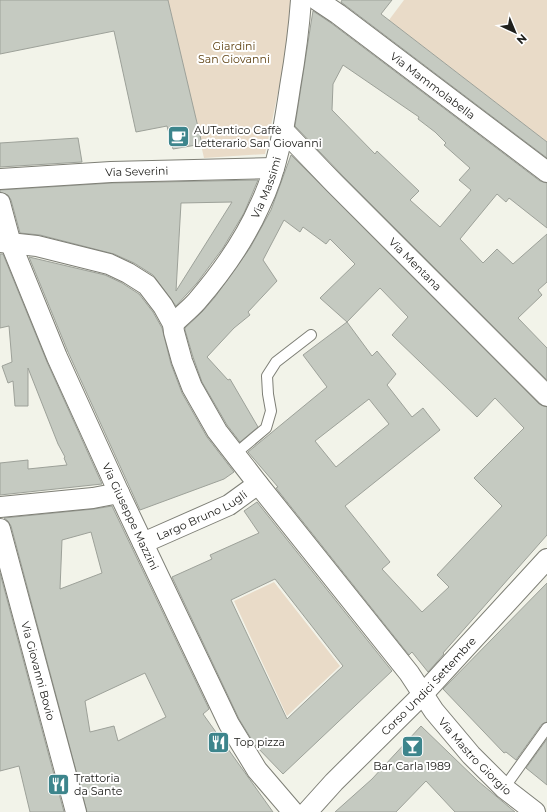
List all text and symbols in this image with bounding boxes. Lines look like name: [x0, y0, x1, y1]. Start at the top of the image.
north arrow: [495, 12, 535, 52]
text: N: [514, 31, 530, 47]
park label: Giardini San Giovanni: [198, 39, 270, 66]
street label: Via Mammolabella: [387, 49, 478, 122]
cafe icon: AUTentico Caffè Letterario San Giovanni: [166, 123, 192, 149]
place label: AUTentico Caffè Letterario San Giovanni: [194, 123, 322, 150]
street label: Via Massimi: [248, 155, 284, 221]
street label: Via Severini: [105, 164, 169, 179]
street label: Via Mentana: [386, 235, 445, 294]
street label: Via Giuseppe Mazzini: [99, 461, 162, 572]
street label: Largo Bruno Lugli: [154, 487, 250, 543]
street label: Via Giovanni Bovio: [18, 620, 58, 722]
street label: Corso Undici Settembre: [378, 634, 479, 738]
street label: Via Mastro Giorgio: [435, 715, 514, 798]
restaurant icon: Top pizza: [206, 729, 232, 755]
bar icon: Bar Carla 1989: [399, 733, 425, 759]
place label: Top pizza: [234, 735, 285, 749]
place label: Bar Carla 1989: [373, 759, 451, 773]
restaurant icon: Trattoria da Sante: [45, 771, 71, 797]
place label: Trattoria da Sante: [74, 771, 123, 798]

